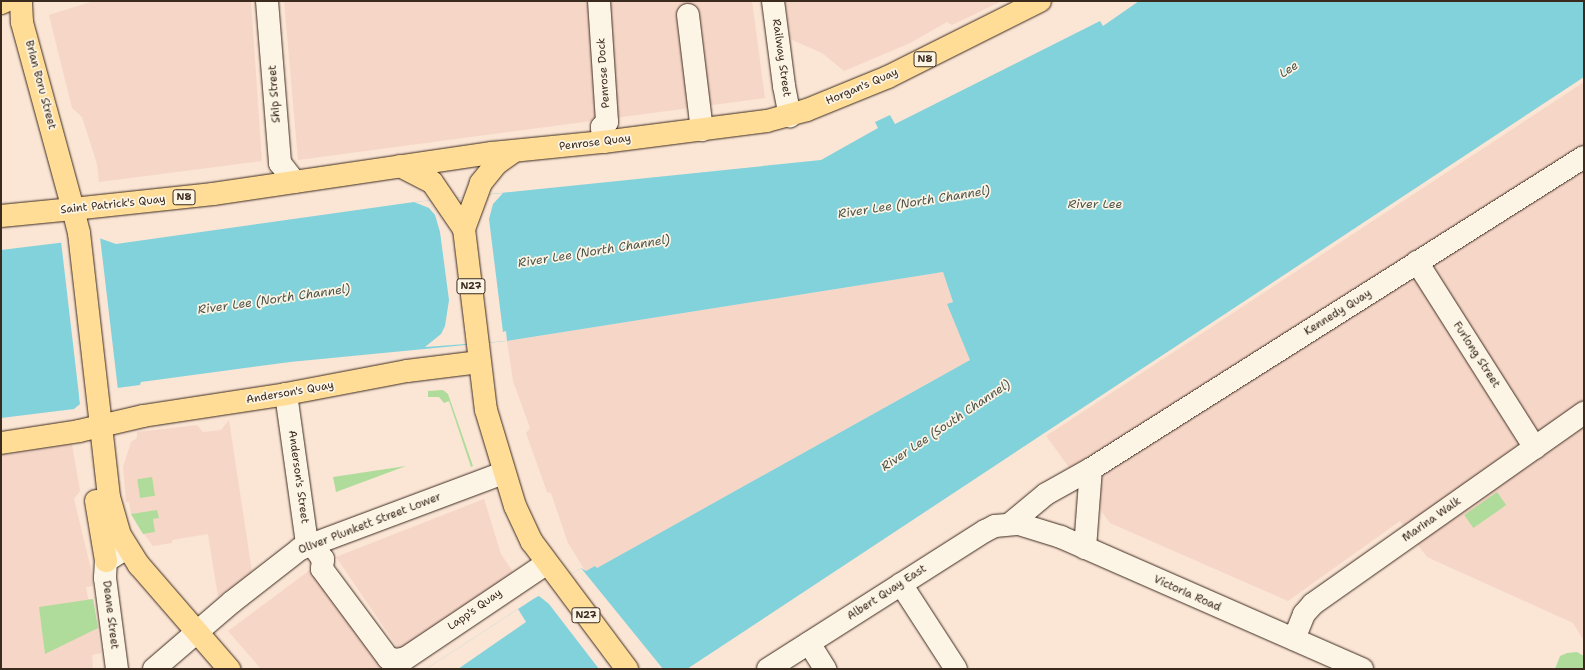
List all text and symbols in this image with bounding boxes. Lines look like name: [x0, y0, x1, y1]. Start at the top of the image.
street label: Railway Street: [769, 18, 793, 98]
street label: Penrose Dock: [595, 37, 613, 109]
street label: Brian Boru Street: [22, 39, 58, 131]
road number: N8: [913, 51, 937, 67]
water label: Lee: [1277, 59, 1301, 81]
street label: Ship Street: [266, 65, 284, 123]
street label: Horgan's Quay: [824, 66, 900, 108]
street label: Penrose Quay: [558, 132, 632, 154]
water label: River Lee (North Channel): [837, 184, 991, 222]
road number: N8: [172, 189, 196, 205]
street label: Saint Patrick's Quay: [60, 193, 166, 217]
water label: River Lee: [1068, 198, 1122, 212]
water label: River Lee (North Channel): [517, 233, 671, 271]
road number: N27: [456, 278, 486, 294]
water label: River Lee (North Channel): [197, 282, 351, 318]
street label: Kennedy Quay: [1302, 287, 1374, 339]
street label: Furlong Street: [1450, 319, 1502, 391]
water label: River Lee (South Channel): [879, 377, 1013, 475]
street label: Anderson's Quay: [245, 379, 335, 407]
street label: Anderson's Street: [285, 430, 311, 524]
street label: Oliver Plunkett Street Lower: [297, 491, 443, 557]
street label: Marina Walk: [1400, 495, 1464, 545]
street label: Albert Quay East: [845, 562, 929, 624]
street label: Victoria Road: [1151, 573, 1223, 615]
street label: Deane Street: [99, 580, 121, 650]
street label: Lapp's Quay: [445, 587, 505, 633]
road number: N27: [571, 607, 601, 623]

